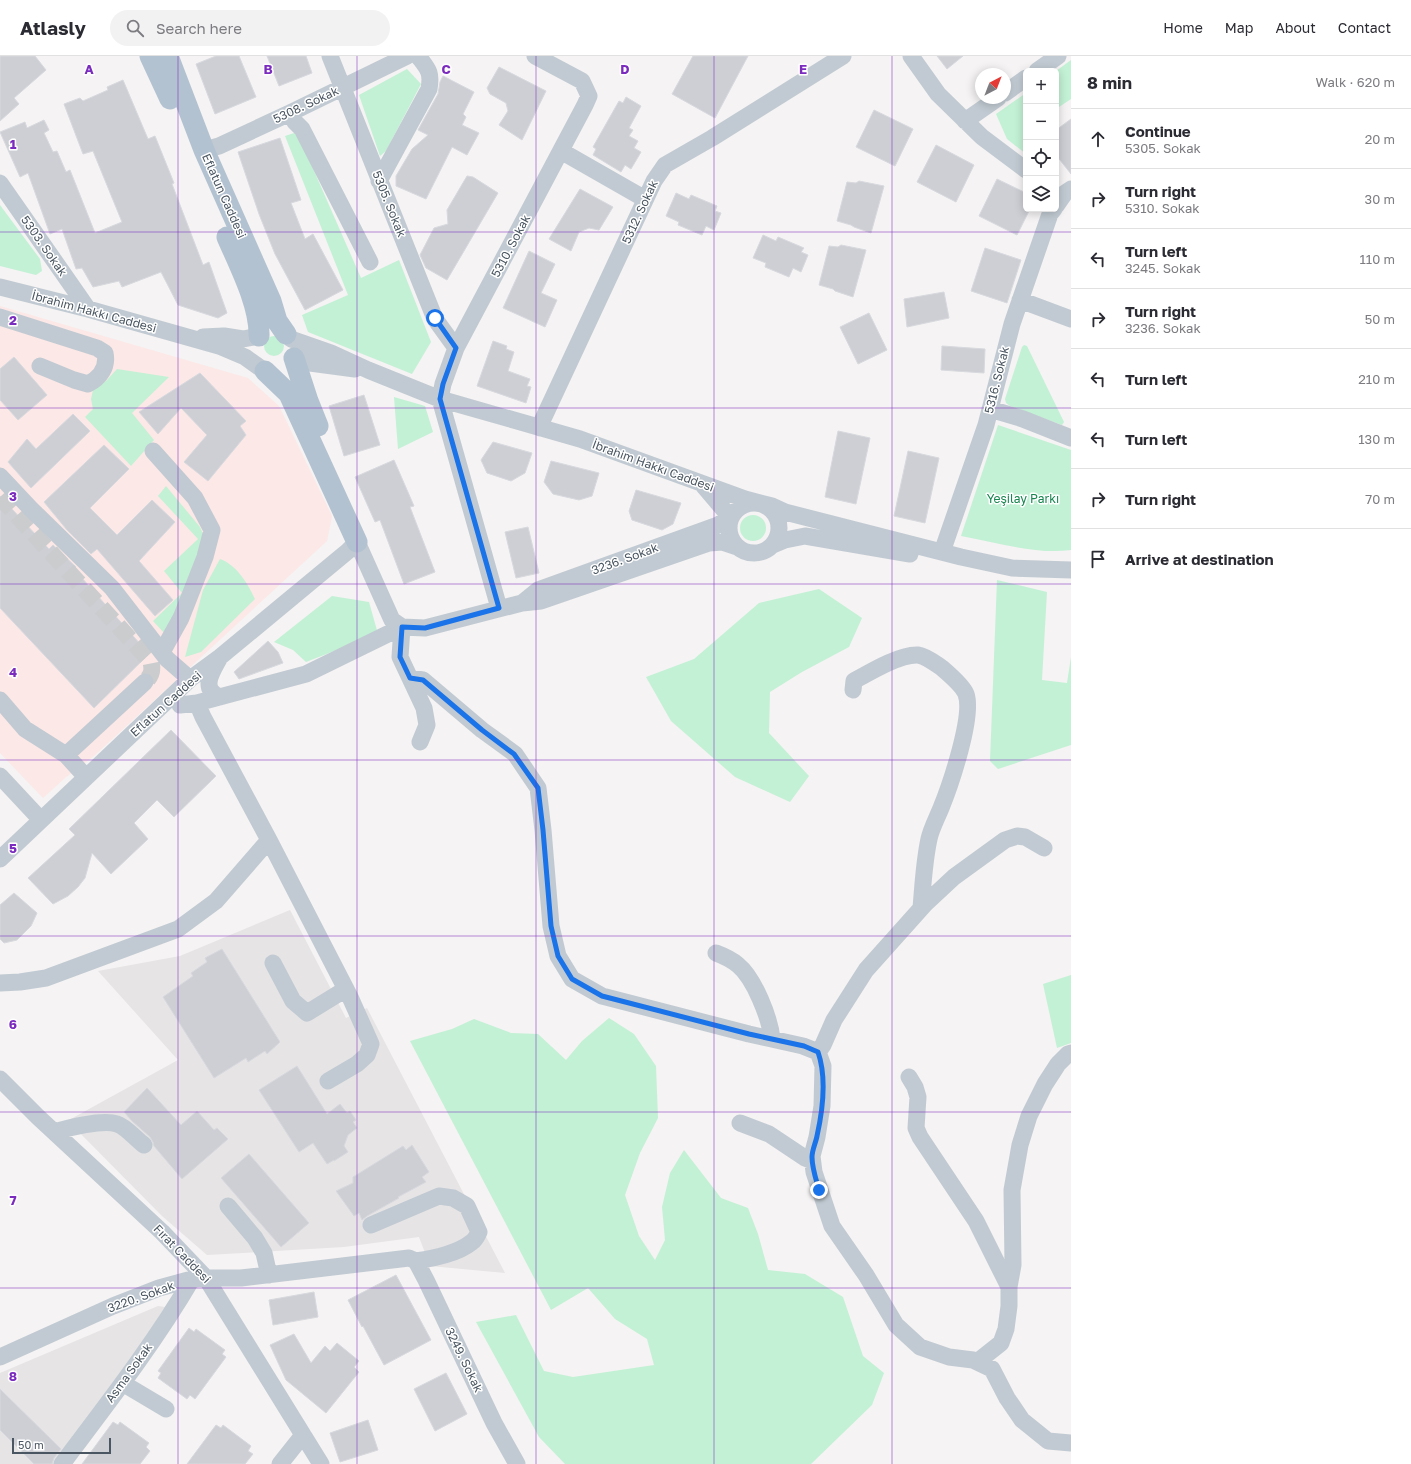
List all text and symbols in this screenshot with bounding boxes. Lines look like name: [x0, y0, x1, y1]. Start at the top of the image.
search box: [110, 10, 390, 46]
text: Atlasly: [20, 16, 86, 39]
icon: search: [124, 17, 146, 39]
text: Search here: [156, 19, 242, 37]
text: Home: [1163, 19, 1203, 36]
text: Map: [1225, 19, 1253, 36]
text: About: [1275, 19, 1316, 36]
text: Contact: [1338, 19, 1391, 36]
text: A: [84, 61, 94, 77]
text: B: [263, 61, 273, 77]
text: C: [441, 61, 451, 77]
text: D: [620, 61, 630, 77]
text: E: [799, 61, 807, 77]
north arrow: [975, 68, 1011, 104]
map controls: [1023, 68, 1059, 212]
button: +: [1023, 68, 1059, 104]
text: 8 min: [1087, 72, 1132, 93]
text: Walk · 620 m: [1316, 74, 1395, 90]
street label: 5308. Sokak: [271, 83, 341, 126]
button: −: [1023, 104, 1059, 140]
text: Continue: [1125, 122, 1191, 140]
icon: ahead: [1087, 128, 1109, 150]
text: 20 m: [1365, 131, 1395, 147]
text: 1: [10, 136, 17, 152]
button: locate: [1023, 140, 1059, 176]
text: 5305. Sokak: [1125, 140, 1201, 156]
street label: Eflatun Caddesi: [199, 151, 250, 240]
street label: 5305. Sokak: [369, 169, 410, 239]
button: layers: [1023, 176, 1059, 212]
street label: 5312. Sokak: [618, 177, 661, 246]
text: Turn right: [1125, 182, 1196, 200]
icon: right: [1087, 188, 1109, 210]
text: 30 m: [1365, 191, 1395, 207]
text: 5310. Sokak: [1125, 200, 1200, 216]
street label: 5310. Sokak: [488, 212, 533, 280]
street label: 5303. Sokak: [18, 213, 71, 279]
text: Turn left: [1125, 242, 1187, 260]
icon: left: [1087, 248, 1109, 270]
text: 110 m: [1360, 251, 1395, 267]
text: 3245. Sokak: [1125, 260, 1201, 276]
street label: İbrahim Hakkı Caddesi: [30, 288, 158, 335]
text: Turn right: [1125, 302, 1196, 320]
icon: right: [1087, 308, 1109, 330]
route start: [426, 309, 444, 327]
text: 50 m: [1365, 311, 1395, 327]
text: 2: [9, 312, 17, 328]
text: 3236. Sokak: [1125, 320, 1201, 336]
street label: 5316. Sokak: [981, 344, 1012, 415]
icon: left: [1087, 368, 1109, 390]
text: Turn left: [1125, 370, 1187, 388]
text: 210 m: [1358, 371, 1395, 387]
icon: left: [1087, 428, 1109, 450]
text: Turn left: [1125, 430, 1187, 448]
text: 130 m: [1358, 431, 1395, 447]
street label: İbrahim Hakkı Caddesi: [590, 436, 716, 495]
text: 3: [9, 488, 17, 504]
icon: right: [1087, 488, 1109, 510]
text: Turn right: [1125, 490, 1196, 508]
park label: Yeşilay Parkı: [987, 491, 1059, 506]
text: 70 m: [1365, 491, 1395, 507]
street label: 3236. Sokak: [589, 539, 660, 578]
icon: arrive: [1087, 548, 1109, 570]
text: Arrive at destination: [1125, 550, 1274, 568]
text: 4: [9, 664, 17, 680]
street label: Eflatun Caddesi: [127, 668, 204, 740]
text: 5: [9, 840, 17, 856]
text: 6: [9, 1016, 17, 1032]
route end: [810, 1181, 828, 1199]
text: 7: [9, 1192, 17, 1208]
street label: Fırat Caddesi: [151, 1221, 214, 1286]
street label: 3220. Sokak: [105, 1277, 177, 1316]
street label: 3249. Sokak: [442, 1325, 487, 1395]
street label: Asma Sokak: [102, 1340, 155, 1405]
text: 8: [9, 1368, 17, 1384]
scale bar: [12, 1436, 111, 1455]
text: 50 m: [18, 1438, 44, 1451]

